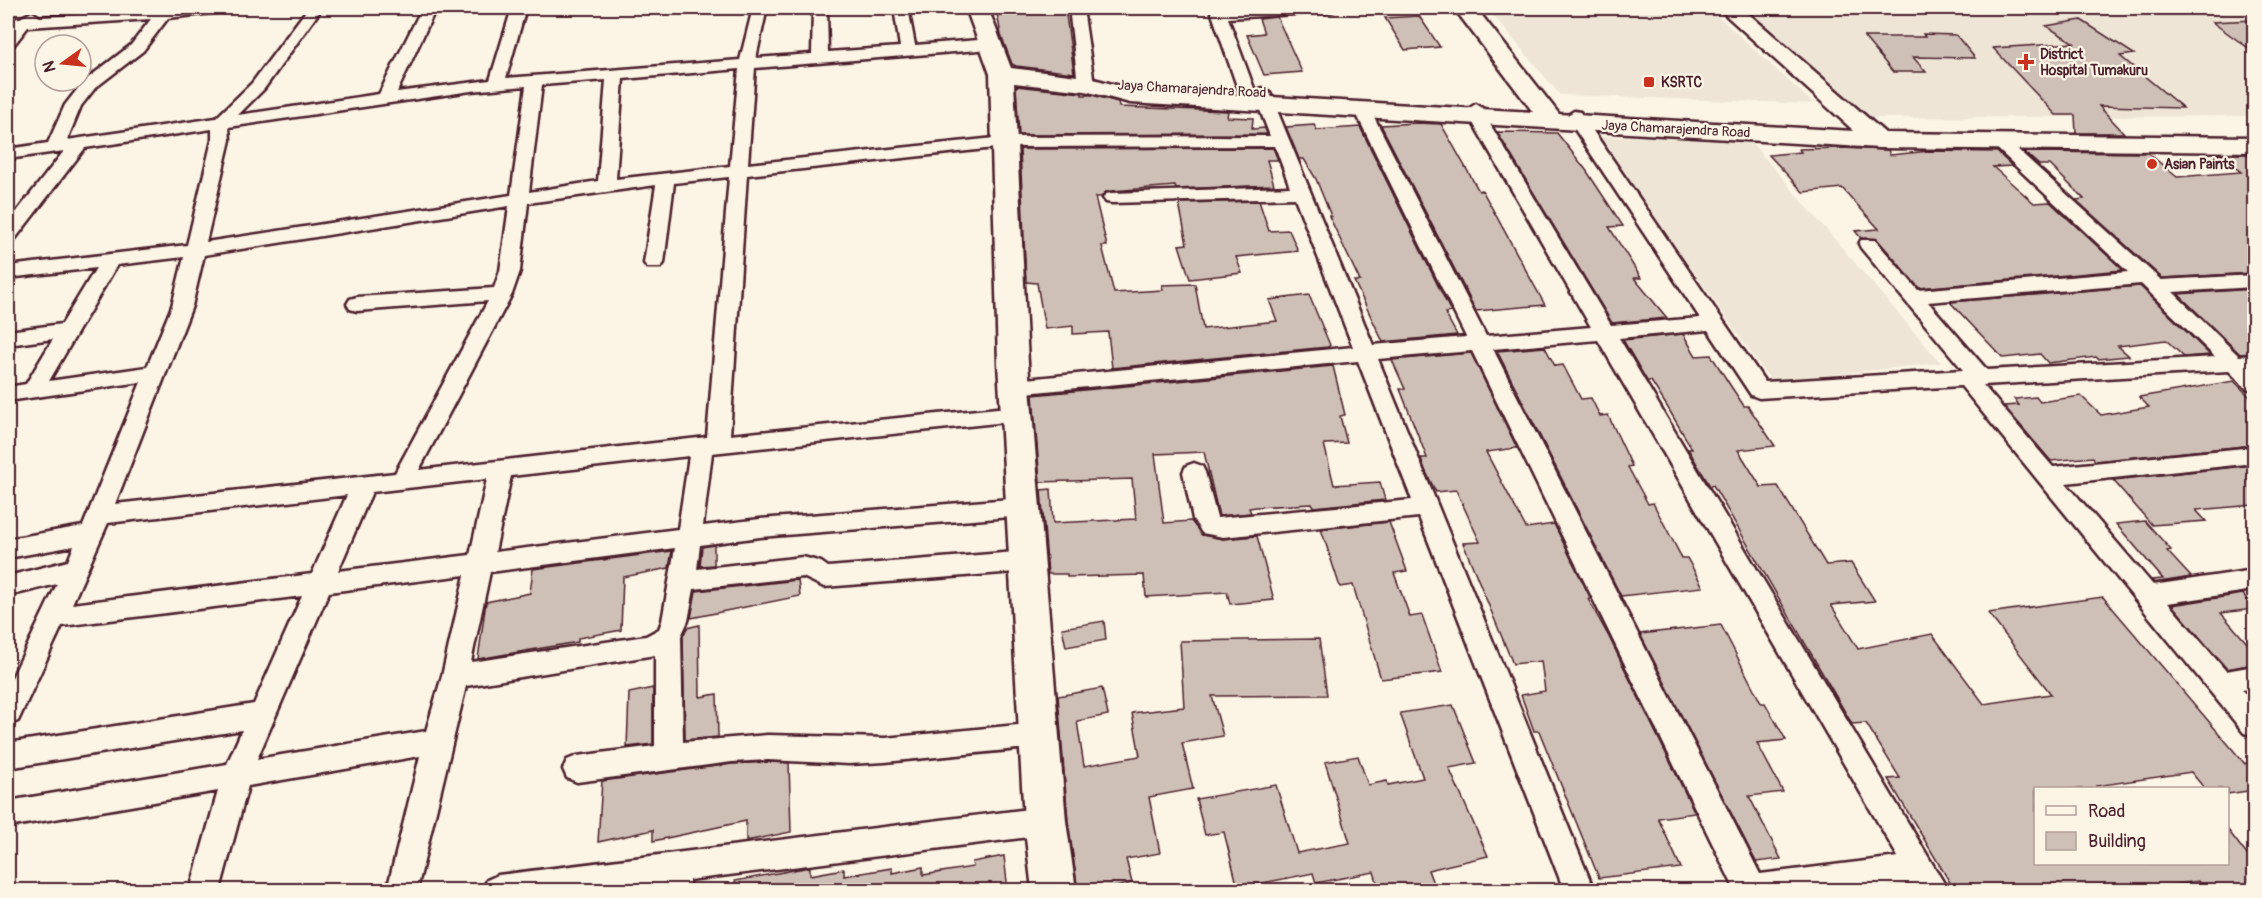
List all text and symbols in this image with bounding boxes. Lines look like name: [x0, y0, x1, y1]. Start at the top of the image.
north arrow: [33, 33, 93, 93]
place label: District Hospital Tumakuru: [2040, 46, 2148, 79]
marker: District Hospital Tumakuru: [2017, 53, 2035, 71]
text: N: [38, 59, 61, 74]
place label: KSRTC: [1661, 74, 1702, 91]
marker: KSRTC: [1642, 75, 1656, 89]
street label: Jaya Chamarajendra Road: [1117, 77, 1267, 101]
street label: Jaya Chamarajendra Road: [1601, 117, 1751, 141]
place label: Asian Paints: [2164, 156, 2235, 173]
marker: Asian Paints: [2145, 157, 2159, 171]
legend: [2034, 787, 2229, 865]
text: Road: [2088, 800, 2125, 823]
text: Building: [2088, 830, 2146, 853]

